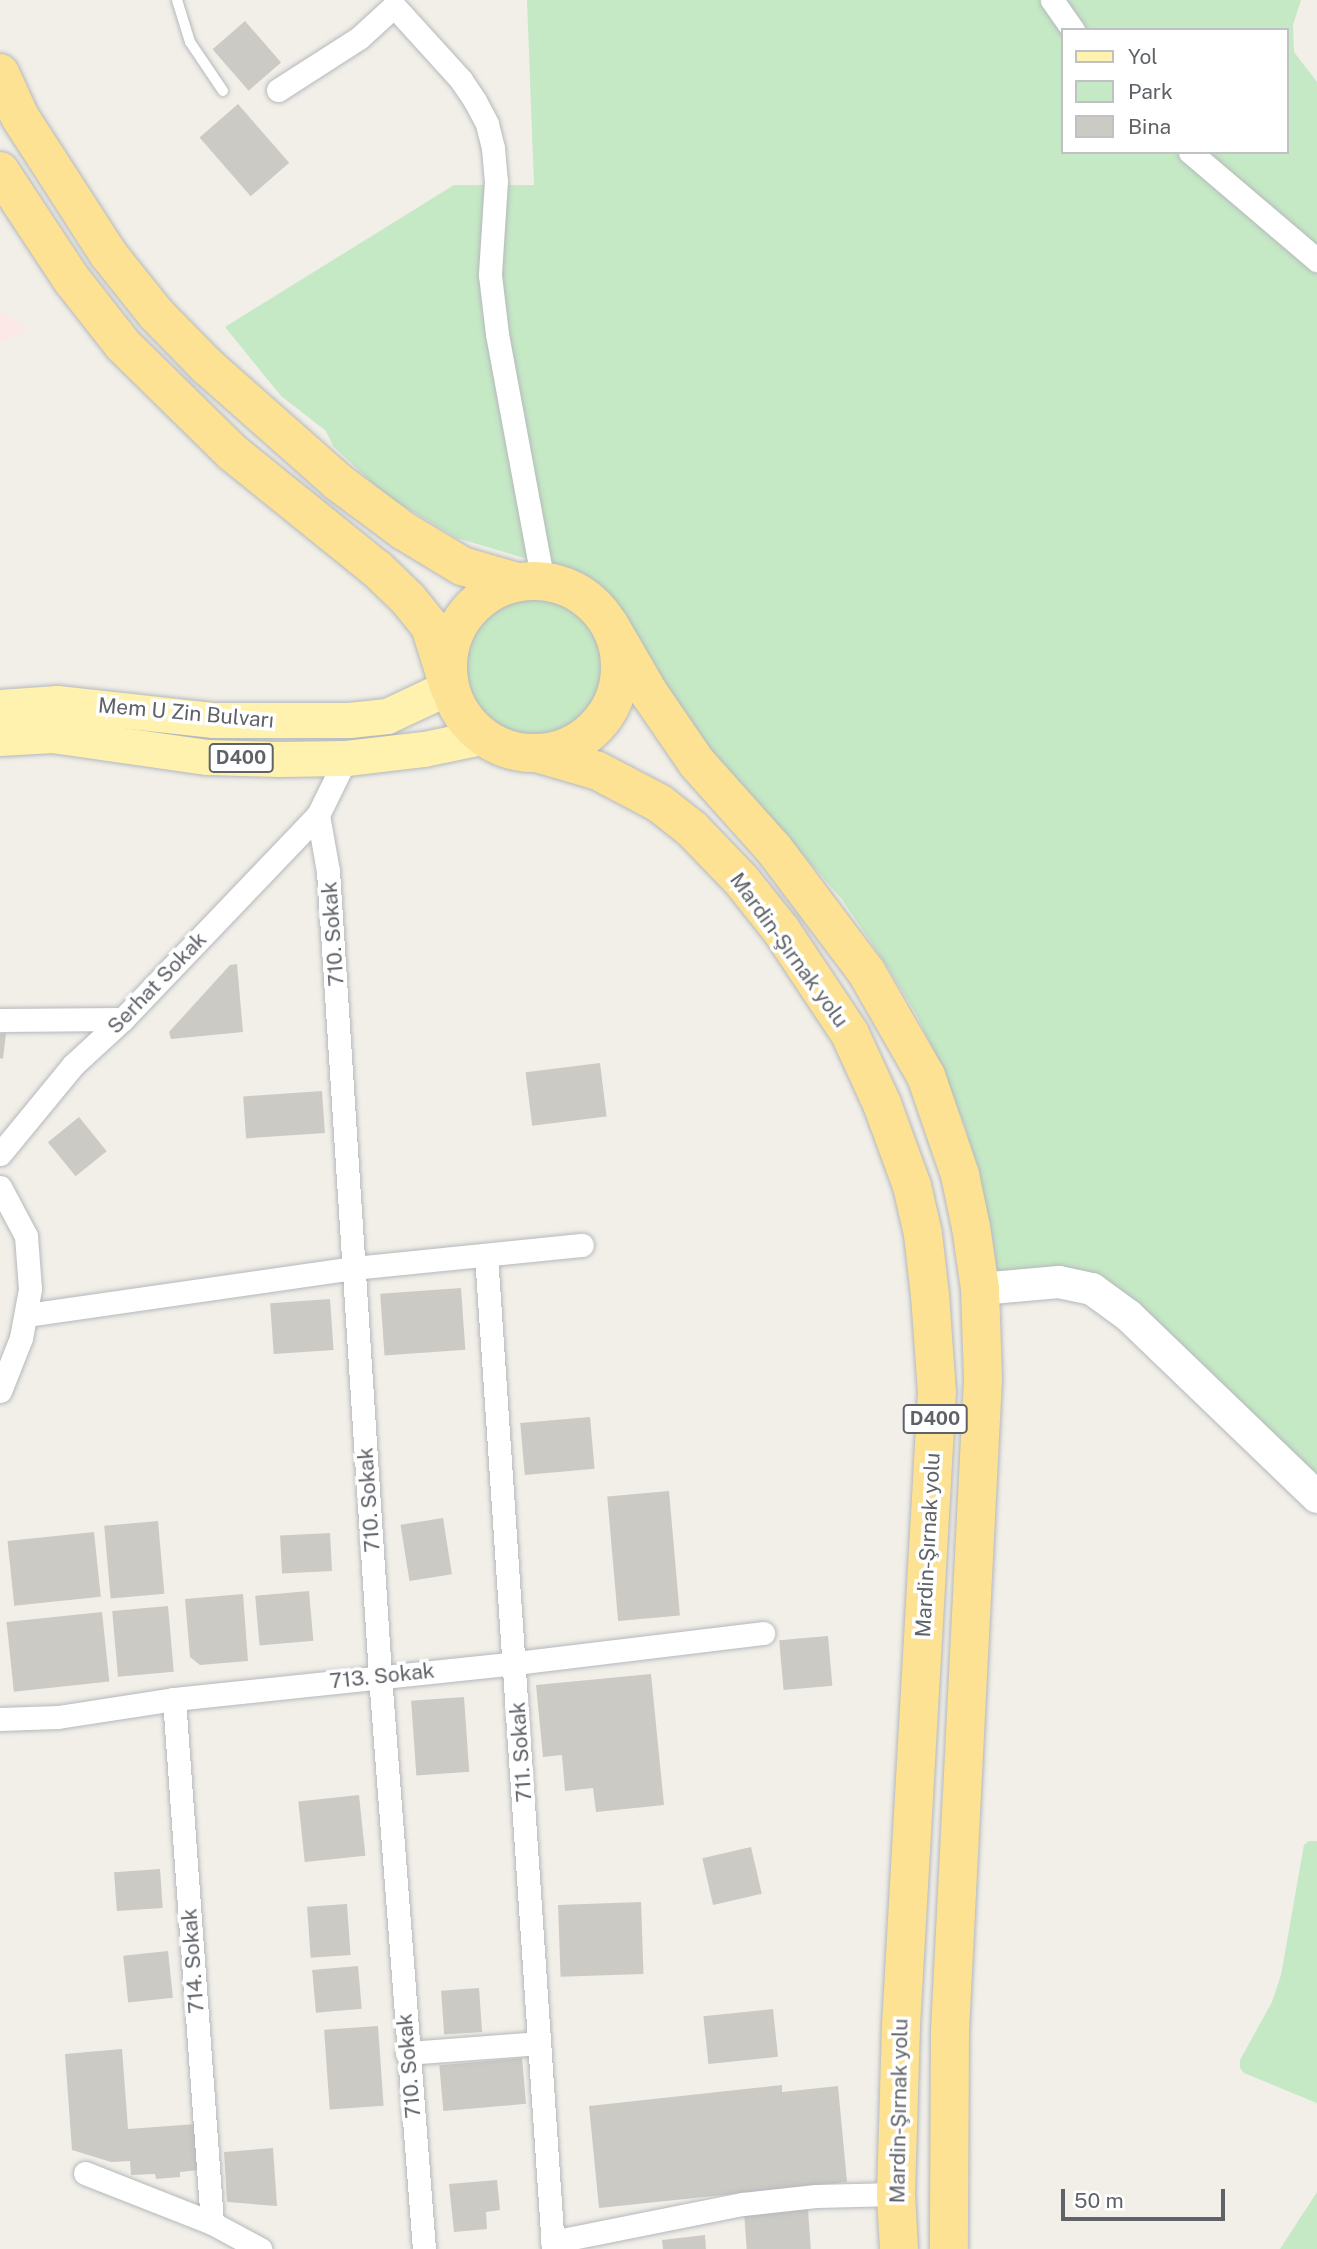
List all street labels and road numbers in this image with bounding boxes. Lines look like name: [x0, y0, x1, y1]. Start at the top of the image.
street label: Mem U Zin Bulvarı: [97, 693, 275, 733]
road number: D400: [208, 743, 274, 774]
street label: Mardin-Şırnak yolu: [724, 868, 854, 1032]
street label: 710. Sokak: [317, 881, 349, 987]
street label: Serhat Sokak: [102, 927, 212, 1039]
road number: D400: [902, 1404, 968, 1434]
street label: 710. Sokak: [353, 1447, 385, 1553]
street label: Mardin-Şırnak yolu: [911, 1452, 945, 1638]
street label: 713. Sokak: [328, 1658, 436, 1694]
street label: 711. Sokak: [505, 1701, 537, 1803]
street label: 714. Sokak: [177, 1908, 209, 2014]
street label: 710. Sokak: [392, 2013, 426, 2119]
street label: Mardin-Şırnak yolu: [885, 2018, 913, 2204]

